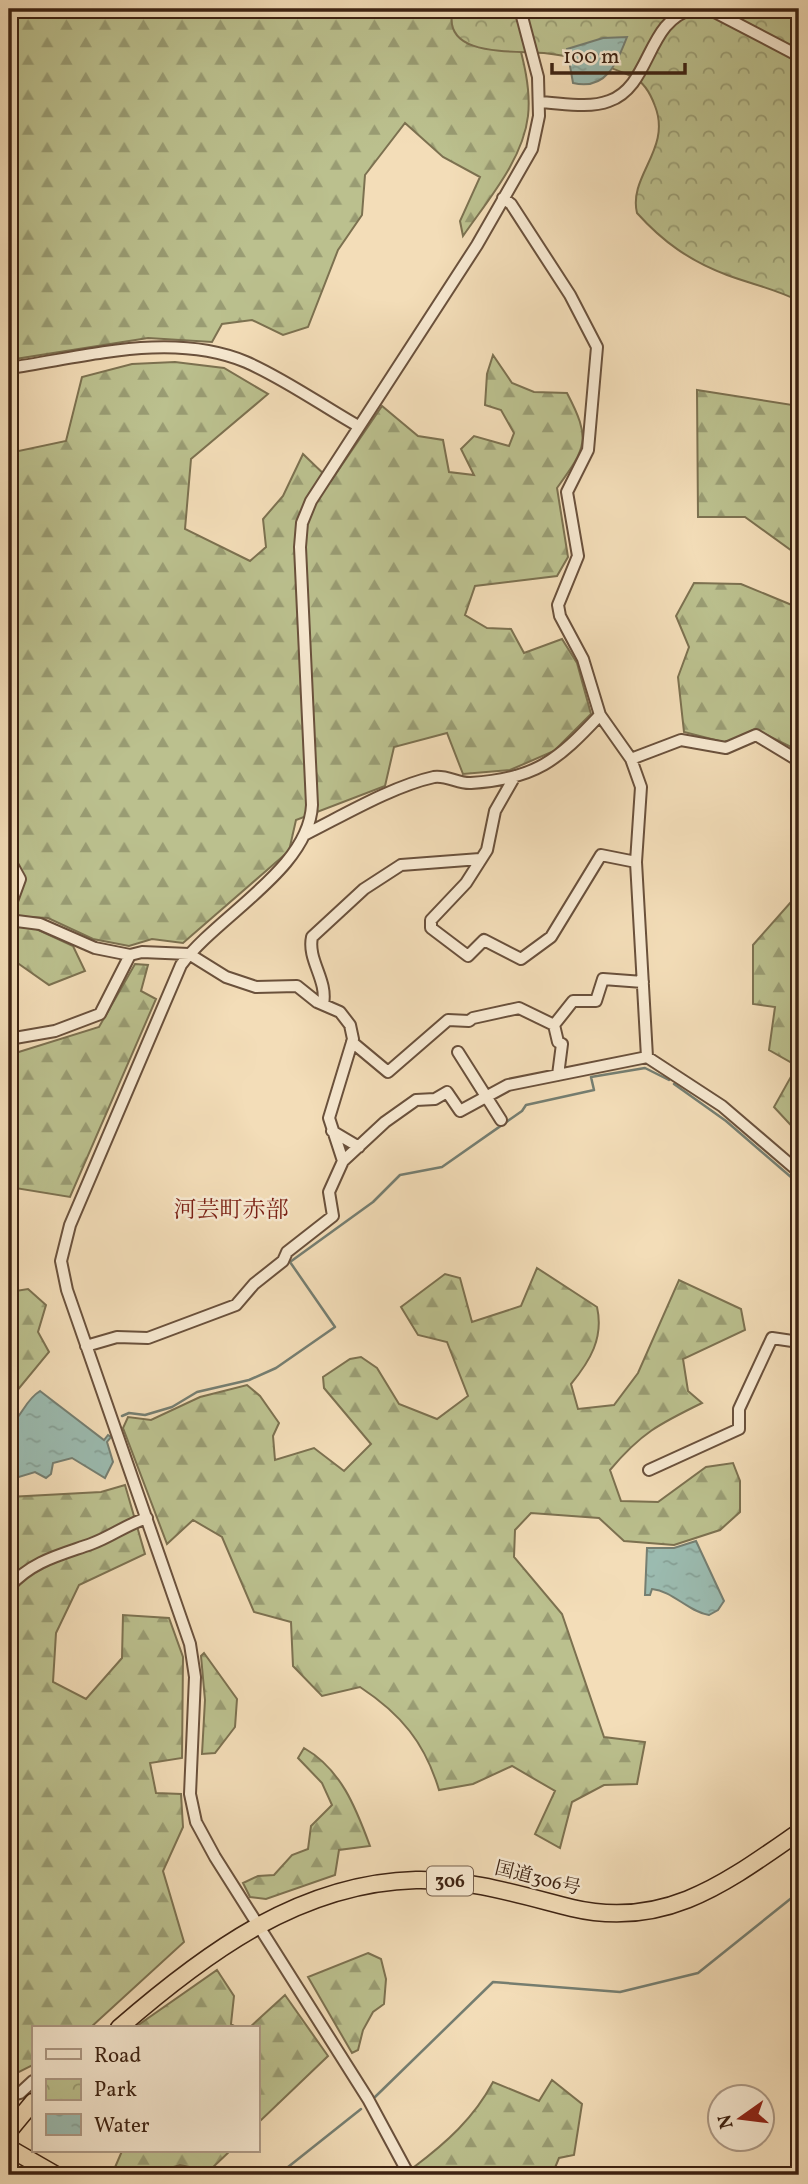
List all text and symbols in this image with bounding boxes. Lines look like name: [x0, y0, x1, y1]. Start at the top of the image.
scale bar: [552, 32, 686, 76]
text: 100 m: [563, 43, 620, 72]
district label: 河芸町赤部: [174, 1195, 289, 1227]
street label: 国道306号: [492, 1856, 583, 1902]
road number: 306: [427, 1867, 473, 1896]
legend: [32, 2026, 259, 2152]
text: Road: [94, 2042, 141, 2071]
text: Park: [94, 2076, 137, 2105]
north arrow: [706, 2082, 776, 2152]
text: Water: [94, 2112, 150, 2141]
text: N: [712, 2112, 741, 2131]

